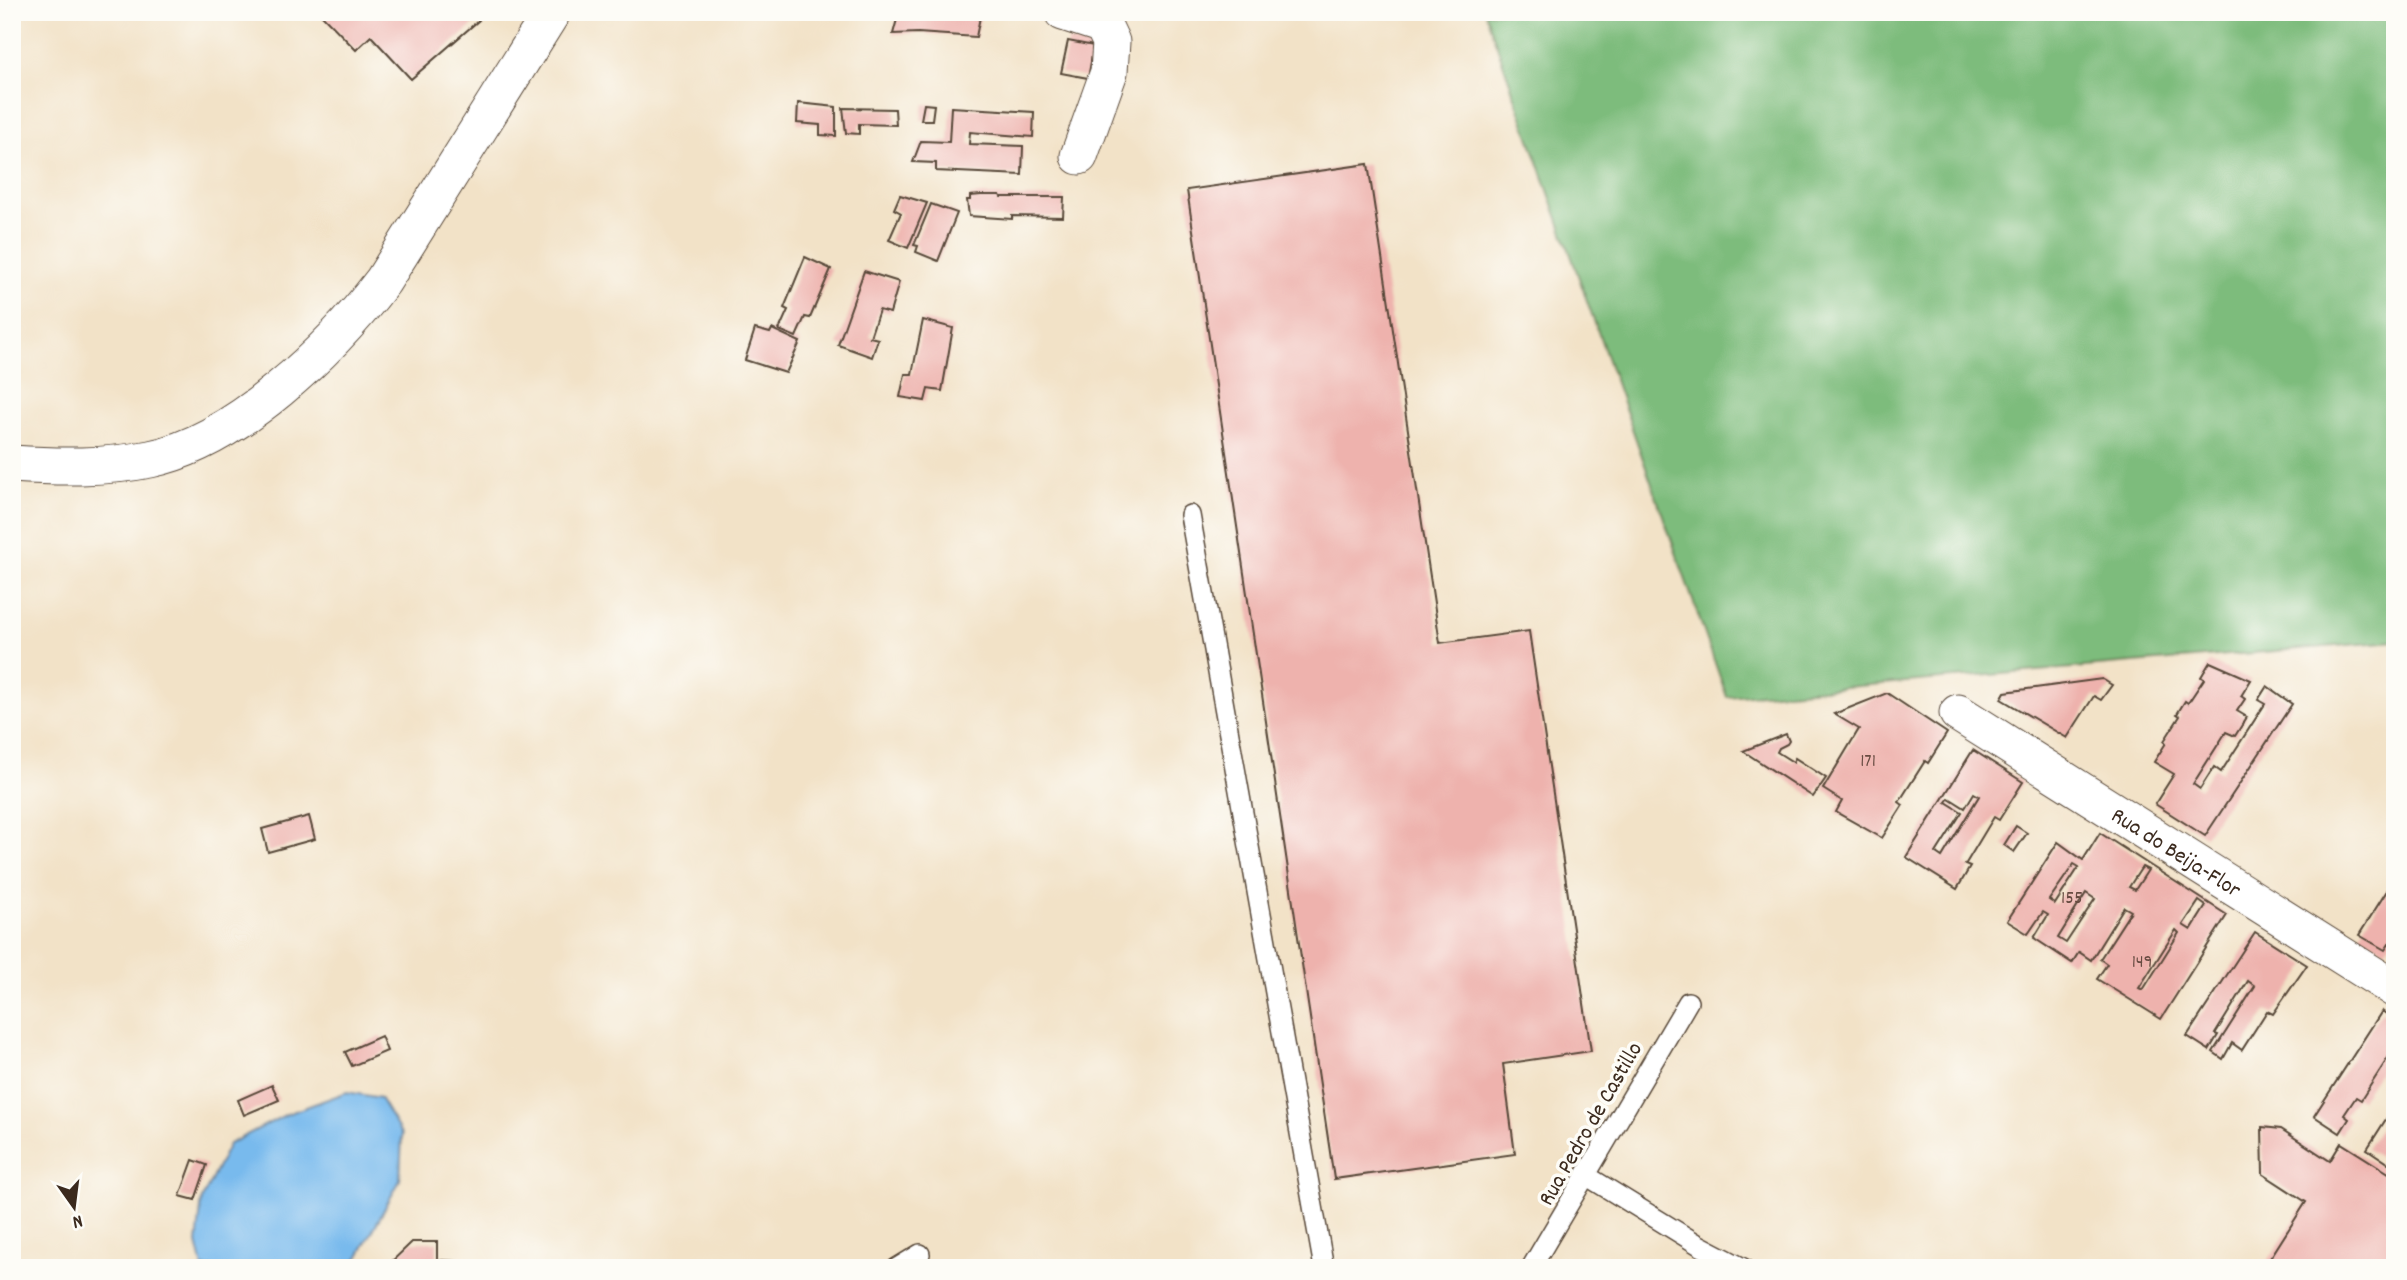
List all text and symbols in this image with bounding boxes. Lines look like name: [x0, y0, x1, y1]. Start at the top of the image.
house number: 171: [1860, 749, 1876, 776]
street label: Rua do Beija-Flor: [2104, 801, 2247, 908]
house number: 155: [2061, 886, 2083, 913]
house number: 149: [2132, 950, 2152, 977]
street label: Rua Pedro de Castillo: [1532, 1037, 1652, 1213]
north arrow: [38, 1172, 108, 1242]
text: N: [69, 1206, 85, 1234]

